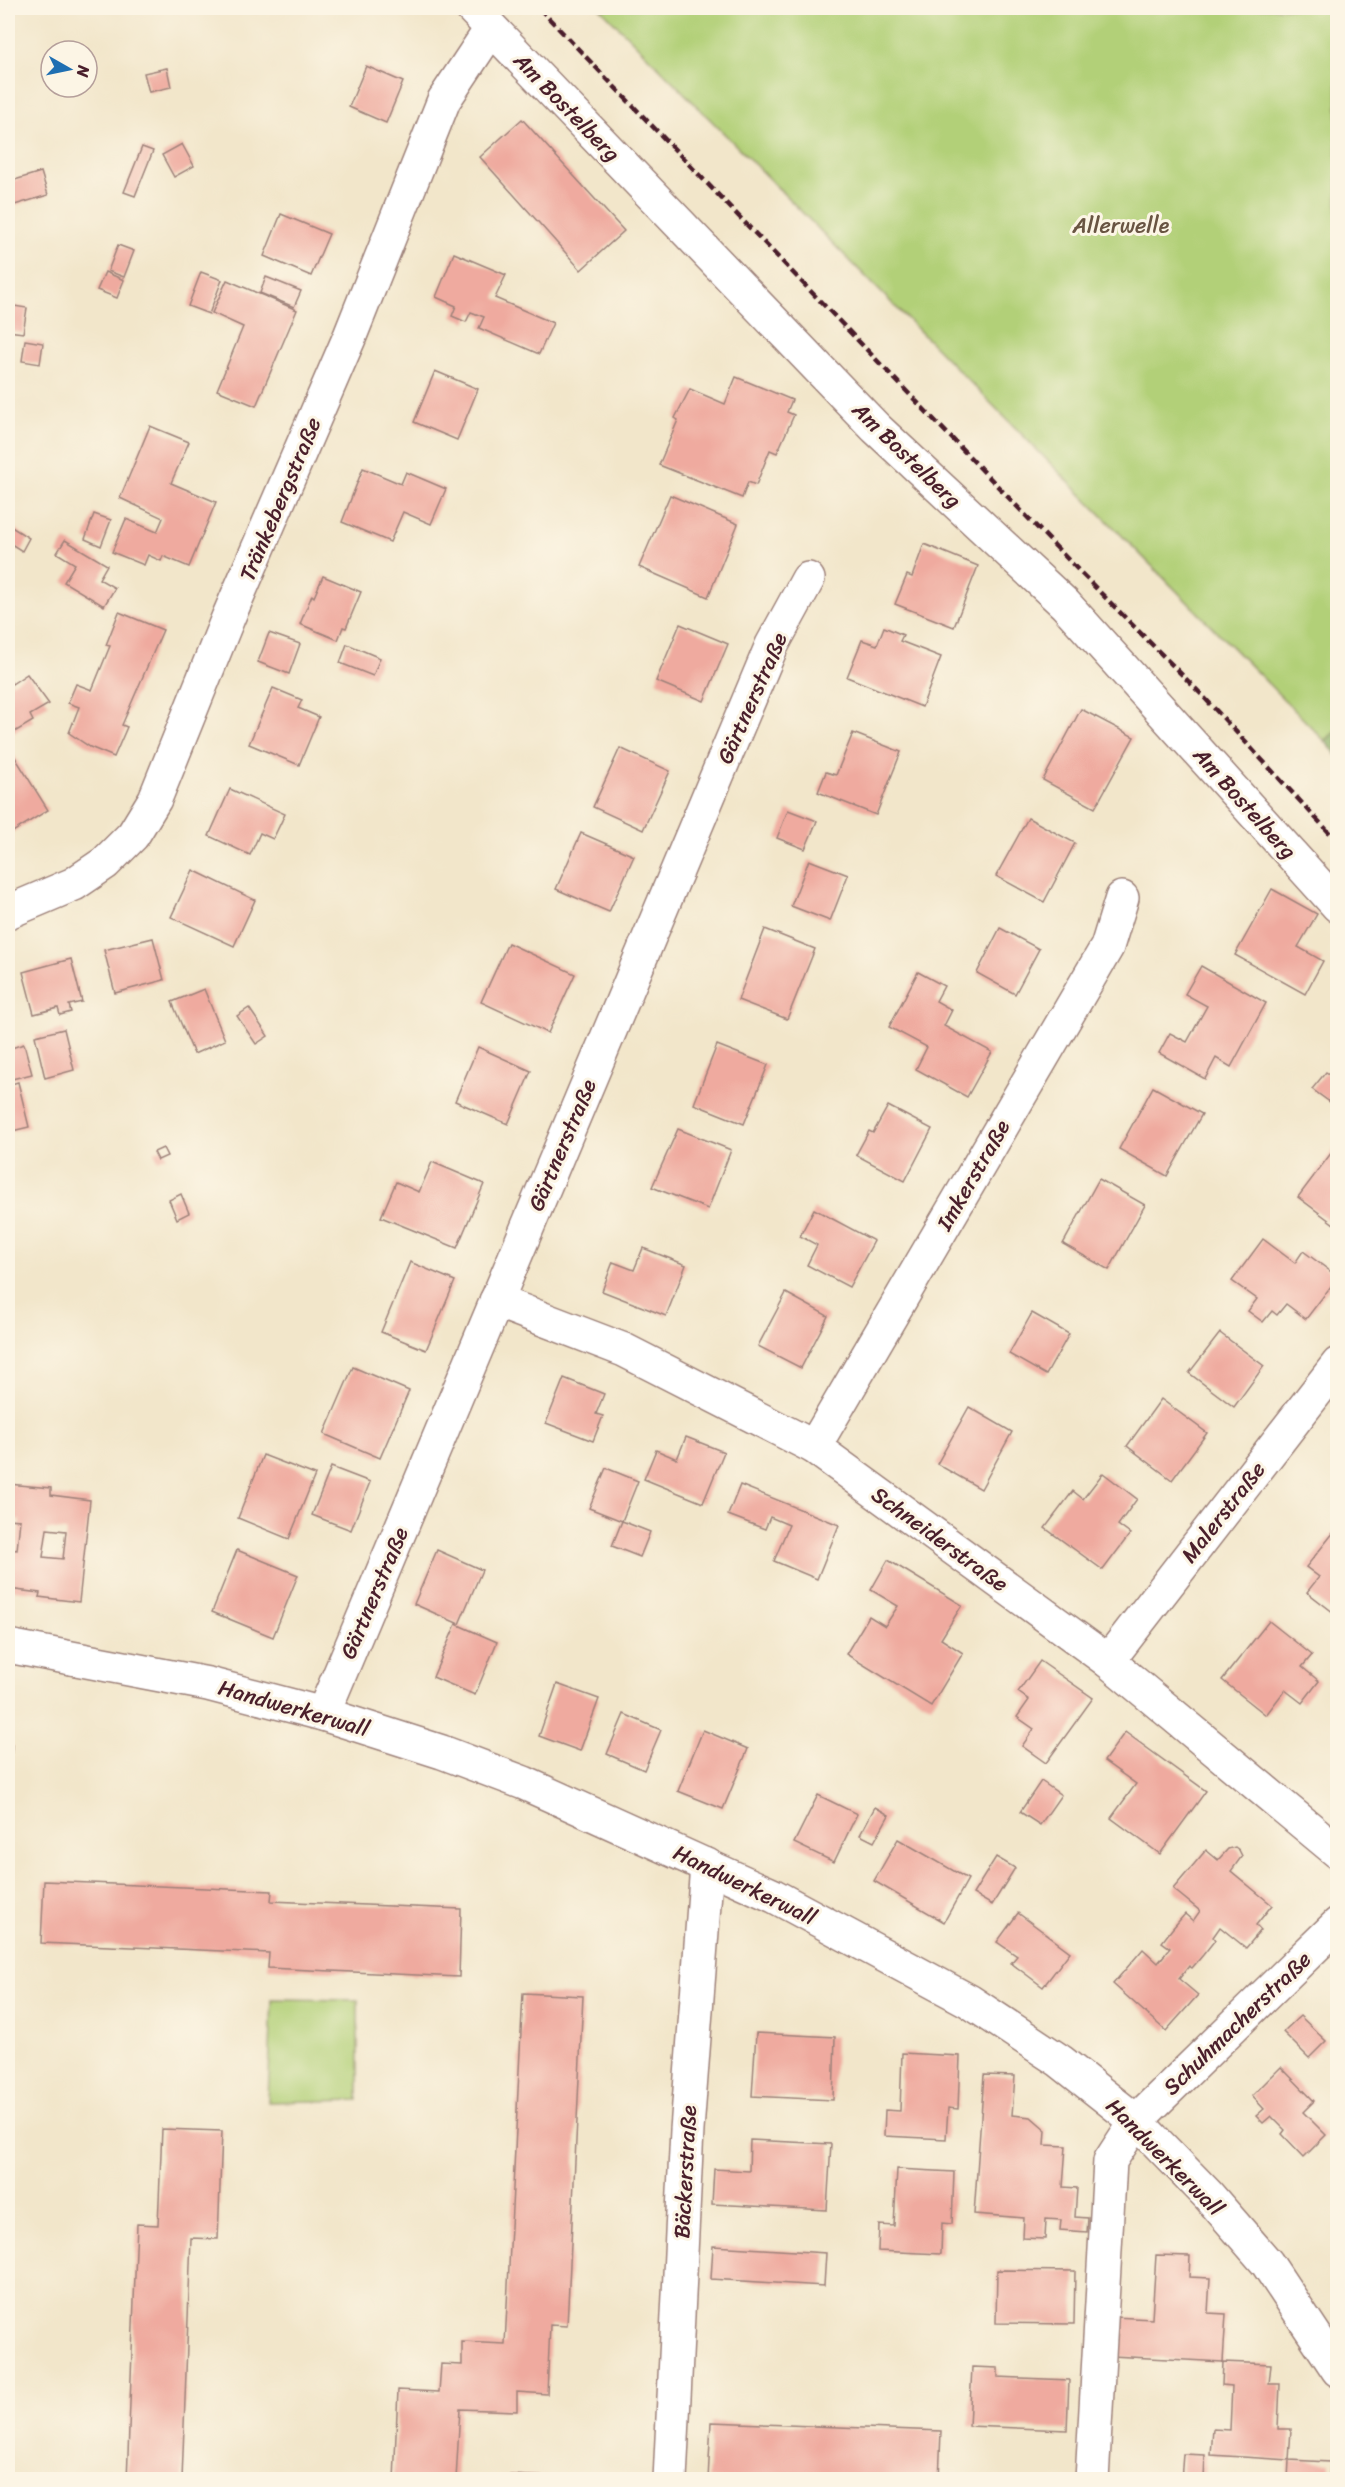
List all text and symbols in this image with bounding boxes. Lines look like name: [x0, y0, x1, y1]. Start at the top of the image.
north arrow: [39, 39, 99, 99]
street label: Am Bostelberg: [503, 42, 630, 171]
text: N: [68, 63, 99, 80]
park label: Allerwelle: [1072, 206, 1170, 245]
street label: Am Bostelberg: [842, 391, 971, 518]
street label: Tränkebergstraße: [228, 411, 332, 587]
street label: Gärtnerstraße: [706, 626, 799, 770]
street label: Am Bostelberg: [1183, 737, 1307, 868]
street label: Gärtnerstraße: [517, 1072, 608, 1217]
street label: Imkerstraße: [925, 1112, 1021, 1239]
street label: Malerstraße: [1170, 1452, 1276, 1572]
street label: Schneiderstraße: [863, 1476, 1017, 1602]
street label: Gärtnerstraße: [329, 1520, 420, 1665]
street label: Handwerkerwall: [214, 1668, 375, 1748]
street label: Handwerkerwall: [666, 1833, 824, 1937]
street label: Schuhmacherstraße: [1153, 1941, 1321, 2105]
street label: Handwerkerwall: [1096, 2088, 1234, 2226]
street label: Bäckerstraße: [662, 2104, 708, 2240]

